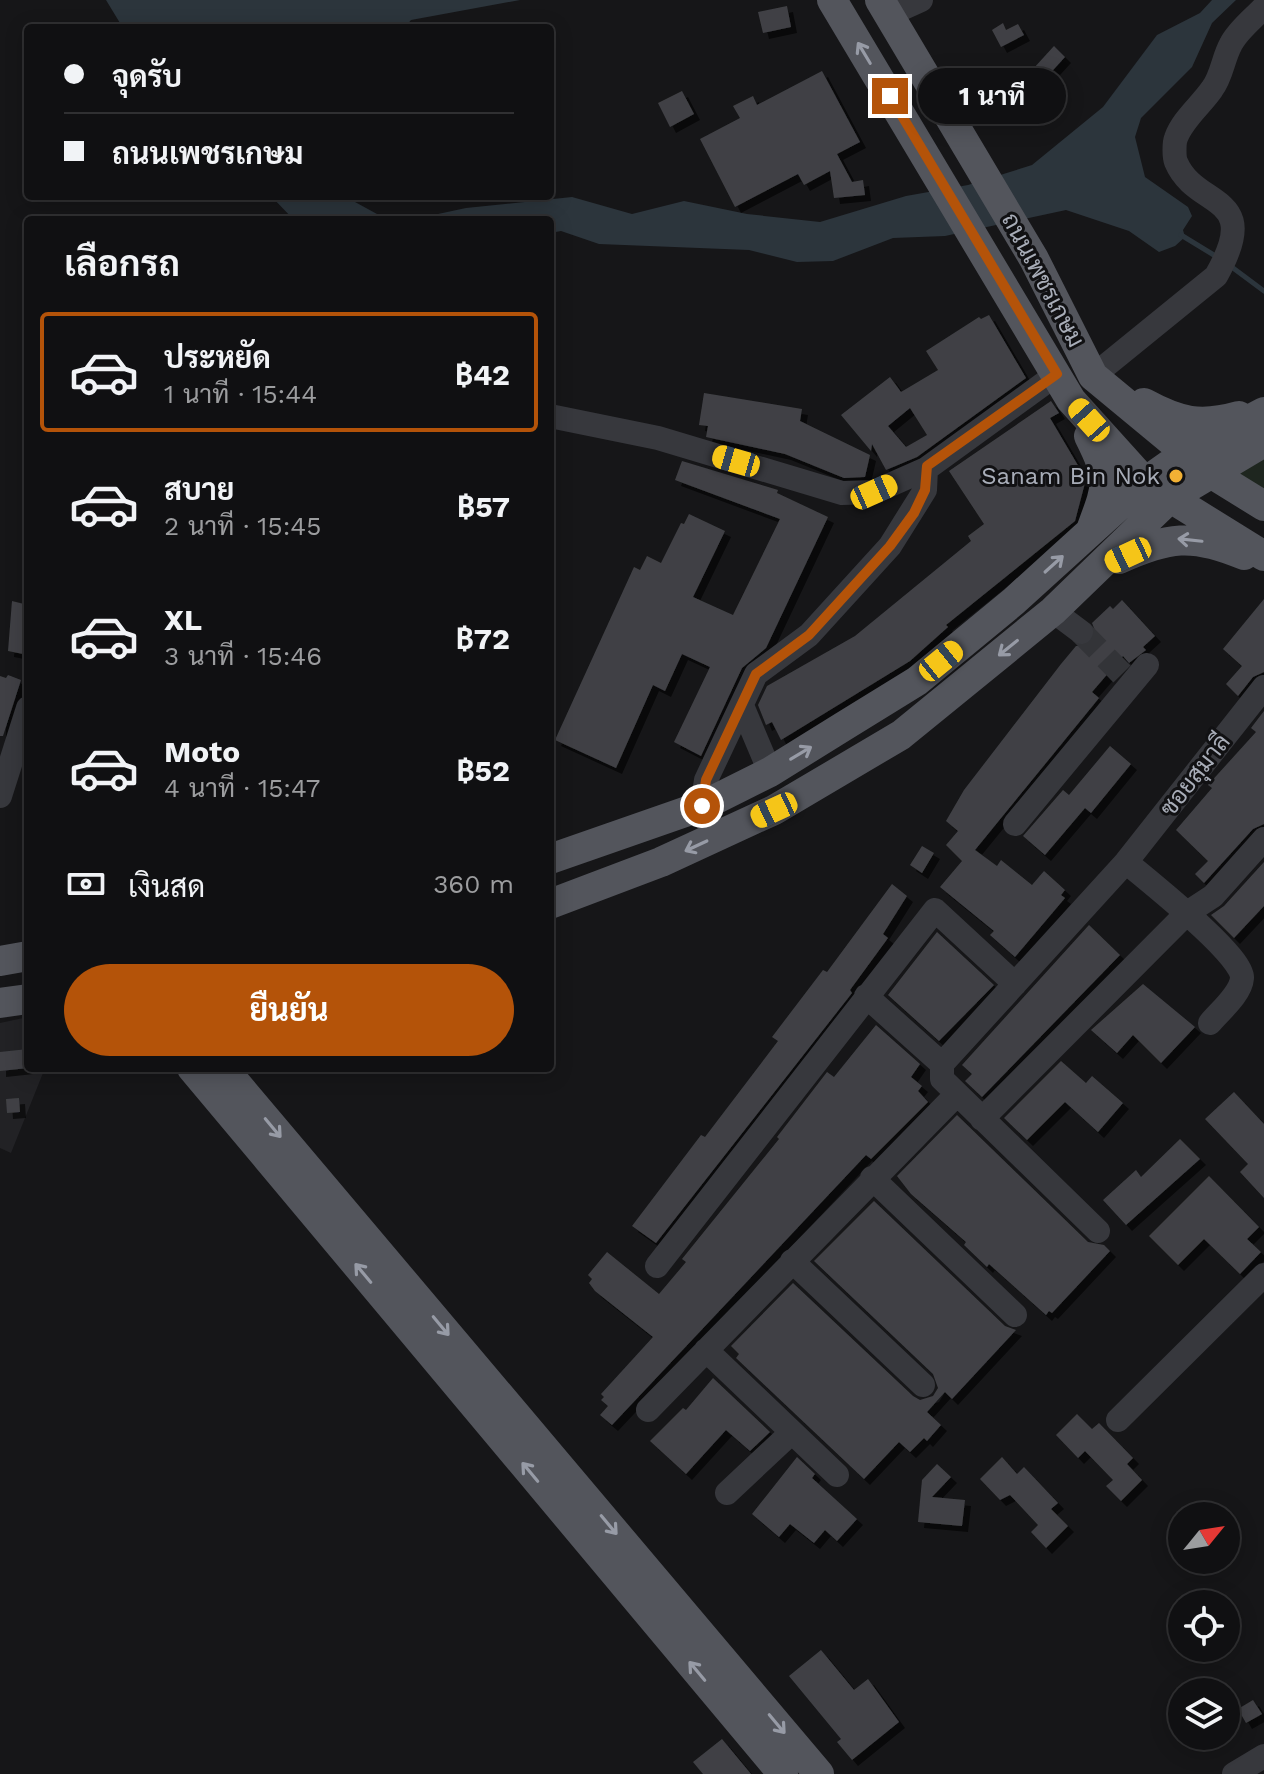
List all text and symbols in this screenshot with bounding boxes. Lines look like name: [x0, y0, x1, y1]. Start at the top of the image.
one-way arrow: [856, 42, 872, 65]
text: จุดรับ: [112, 59, 182, 94]
callout: 1 นาที: [918, 68, 1066, 124]
route end: [872, 78, 908, 114]
text: 1 นาที: [959, 81, 1025, 111]
text: ถนนเพชรเกษม: [112, 136, 303, 171]
street label: ถนนเพชรเกษม: [996, 208, 1090, 352]
text: เลือกรถ: [64, 243, 180, 285]
icon: car: [68, 336, 140, 408]
text: ประหยัด: [164, 340, 271, 375]
text: ฿42: [455, 357, 510, 392]
text: 1 นาที · 15:44: [164, 379, 317, 409]
car: [1064, 394, 1114, 446]
car: [710, 443, 762, 479]
place label: Sanam Bin Nok: [981, 462, 1160, 490]
marker: Sanam Bin Nok: [1167, 467, 1185, 485]
icon: car: [68, 468, 140, 540]
car: [847, 471, 901, 513]
text: สบาย: [164, 472, 234, 507]
text: ฿57: [457, 489, 510, 524]
text: 2 นาที · 15:45: [164, 511, 321, 541]
one-way arrow: [1178, 533, 1204, 548]
car: [1101, 534, 1155, 576]
one-way arrow: [1044, 556, 1064, 574]
icon: car: [68, 600, 140, 672]
text: XL: [164, 602, 202, 637]
text: ฿72: [456, 621, 510, 656]
car: [915, 637, 967, 685]
one-way arrow: [998, 639, 1019, 657]
text: 3 นาที · 15:46: [164, 641, 322, 671]
street label: ซอยสุมาลี: [1153, 728, 1237, 823]
icon: car: [68, 732, 140, 804]
text: Moto: [164, 734, 240, 769]
one-way arrow: [790, 744, 812, 761]
text: ฿52: [457, 753, 510, 788]
text: 4 นาที · 15:47: [164, 773, 320, 803]
route start: [684, 788, 720, 824]
car: [747, 789, 801, 831]
one-way arrow: [684, 839, 708, 854]
icon: cash: [64, 862, 108, 906]
text: เงินสด: [128, 869, 205, 904]
text: 360 m: [433, 869, 514, 899]
button: ยืนยัน: [64, 964, 514, 1056]
one-way arrow: [264, 1117, 282, 1137]
one-way arrow: [354, 1263, 372, 1283]
one-way arrow: [432, 1316, 450, 1336]
one-way arrow: [521, 1462, 539, 1483]
north arrow: [1168, 1502, 1240, 1574]
map controls: [1168, 1502, 1240, 1750]
one-way arrow: [600, 1514, 618, 1535]
button: locate: [1168, 1590, 1240, 1662]
one-way arrow: [688, 1662, 706, 1682]
button: layers: [1168, 1678, 1240, 1750]
one-way arrow: [768, 1713, 786, 1733]

